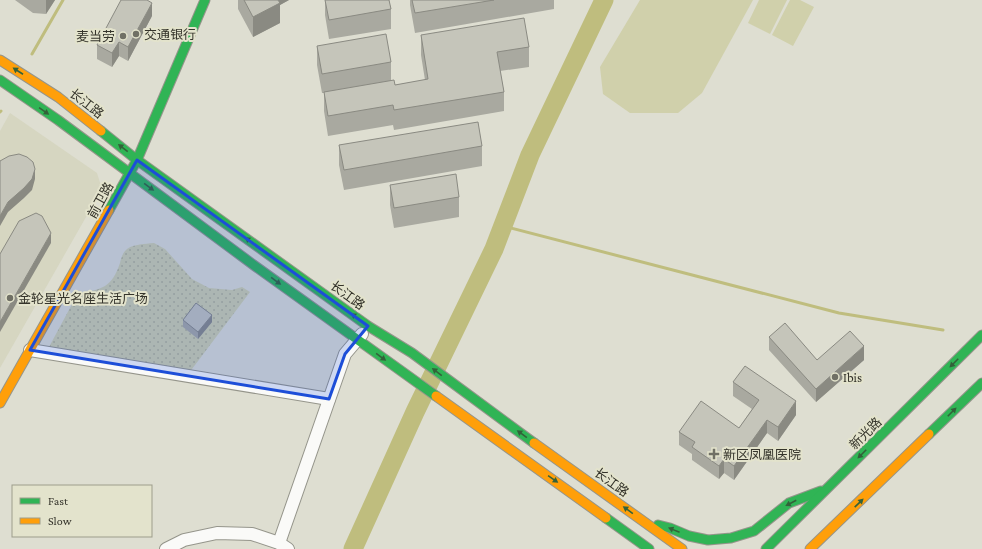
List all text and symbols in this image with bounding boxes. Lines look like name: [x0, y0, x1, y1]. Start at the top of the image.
place label: 交通银行: [144, 27, 196, 42]
place label: 麦当劳: [76, 29, 115, 44]
marker: 交通银行: [131, 29, 141, 39]
marker: 麦当劳: [118, 31, 128, 41]
one-way arrow: [13, 67, 23, 75]
street label: 长江路: [67, 85, 107, 121]
one-way arrow: [38, 107, 49, 115]
one-way arrow: [117, 144, 128, 152]
street label: 前卫路: [84, 180, 116, 221]
one-way arrow: [143, 183, 154, 191]
one-way arrow: [245, 237, 256, 245]
one-way arrow: [271, 277, 281, 285]
street label: 长江路: [328, 278, 368, 313]
place label: 金轮星光名座生活广场: [18, 291, 148, 306]
marker: 金轮星光名座生活广场: [5, 293, 15, 303]
one-way arrow: [351, 313, 361, 321]
one-way arrow: [376, 353, 387, 361]
one-way arrow: [949, 358, 959, 368]
one-way arrow: [432, 368, 443, 376]
place label: Ibis: [843, 370, 862, 385]
marker: Ibis: [830, 372, 840, 382]
one-way arrow: [947, 407, 957, 417]
street label: 新光路: [846, 414, 884, 452]
one-way arrow: [517, 430, 527, 438]
place label: 新区凤凰医院: [723, 447, 801, 462]
marker: 新区凤凰医院: [708, 448, 720, 460]
one-way arrow: [857, 449, 867, 459]
street label: 长江路: [592, 465, 632, 500]
one-way arrow: [548, 475, 558, 483]
legend: [12, 485, 152, 537]
text: Fast: [48, 494, 69, 508]
one-way arrow: [854, 498, 864, 508]
one-way arrow: [785, 500, 797, 506]
one-way arrow: [622, 506, 633, 514]
text: Slow: [48, 514, 72, 528]
one-way arrow: [668, 527, 679, 533]

